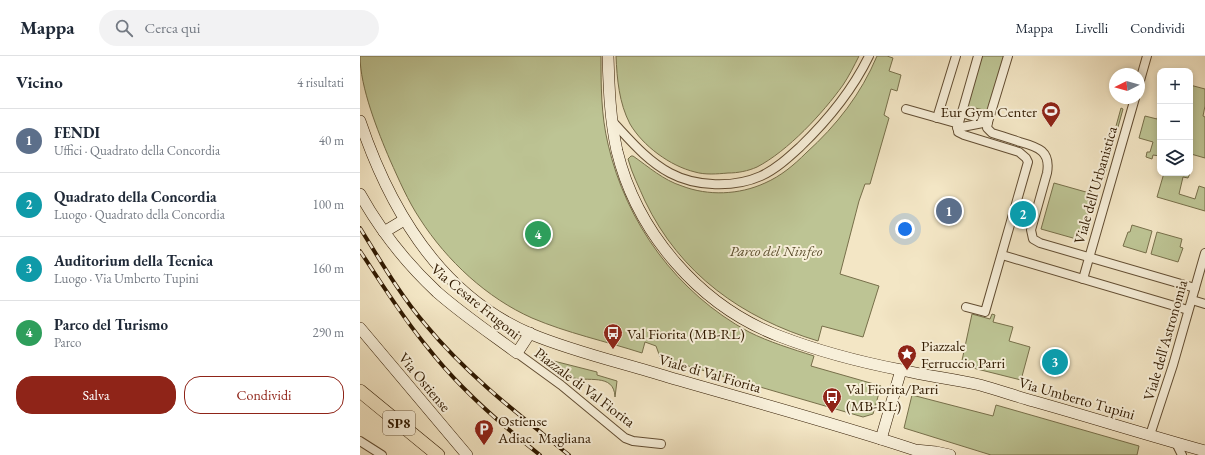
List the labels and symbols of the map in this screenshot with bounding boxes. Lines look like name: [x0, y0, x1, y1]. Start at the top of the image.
north arrow: [1109, 68, 1145, 104]
sports icon: Eur Gym Center: [1040, 100, 1062, 128]
place label: Eur Gym Center: [940, 102, 1037, 121]
street label: Viale dell'Urbanistica: [1069, 124, 1121, 246]
pin: 1: [936, 196, 962, 226]
pin: 2: [1010, 199, 1036, 229]
pin: 4: [525, 219, 551, 249]
your location: [895, 219, 915, 239]
park label: Parco del Ninfeo: [730, 241, 823, 260]
street label: Via Cesare Frugoni: [427, 259, 525, 343]
street label: Viale dell'Astronomia: [1139, 277, 1191, 402]
bus stop icon: Val Fiorita (MB-RL): [602, 322, 624, 350]
place label: Val Fiorita (MB-RL): [627, 324, 745, 343]
place label: Piazzale Ferruccio Parri: [921, 336, 1006, 372]
street label: Piazzale di Val Fiorita: [531, 343, 639, 431]
place icon: Piazzale Ferruccio Parri: [896, 343, 918, 371]
pin: 3: [1042, 347, 1068, 377]
street label: Via Ostiense: [395, 348, 455, 416]
street label: Viale di Val Fiorita: [657, 349, 763, 397]
street label: Via Umberto Tupini: [1017, 372, 1138, 424]
place label: Val Fiorita/Parri (MB-RL): [846, 379, 939, 415]
bus stop icon: Val Fiorita/Parri (MB-RL): [821, 386, 843, 414]
road number: SP8: [383, 411, 415, 435]
place label: Ostiense Adiac. Magliana: [497, 411, 591, 447]
parking icon: Ostiense Adiac. Magliana: [473, 418, 495, 446]

